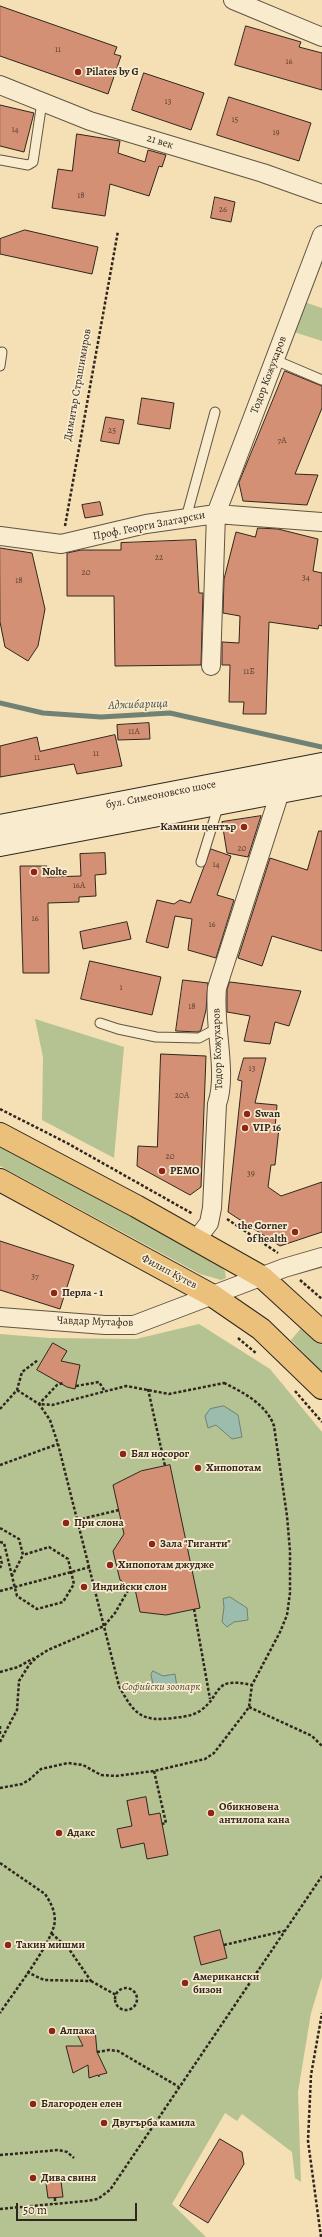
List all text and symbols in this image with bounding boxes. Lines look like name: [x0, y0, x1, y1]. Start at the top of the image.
house number: 11: [55, 45, 61, 55]
house number: 16: [285, 57, 293, 67]
place label: Pilates by G: [86, 65, 139, 79]
marker: Pilates by G: [73, 67, 83, 77]
house number: 13: [165, 97, 171, 107]
house number: 15: [232, 115, 238, 125]
house number: 14: [11, 125, 19, 135]
house number: 19: [272, 128, 280, 138]
street label: 21 век: [145, 132, 175, 152]
house number: 18: [77, 191, 85, 201]
house number: 26: [219, 205, 227, 215]
street label: Димитър Страшимиров: [62, 328, 94, 442]
street label: Тодор Кожухаров: [248, 334, 290, 416]
house number: 25: [108, 426, 116, 436]
house number: 7А: [277, 436, 287, 446]
street label: Проф. Георги Златарски: [92, 509, 206, 543]
house number: 22: [155, 553, 163, 563]
house number: 20: [81, 568, 91, 578]
house number: 34: [302, 573, 310, 583]
house number: 18: [15, 576, 23, 586]
house number: 11Б: [243, 667, 255, 677]
water label: Аджибарица: [108, 697, 168, 713]
house number: 11А: [128, 727, 140, 737]
house number: 11: [93, 749, 99, 759]
house number: 11: [34, 753, 40, 763]
street label: бул. Симеоновско шосе: [105, 778, 217, 812]
place label: Камини център: [160, 820, 236, 834]
marker: Камини център: [239, 822, 249, 832]
house number: 20: [237, 844, 247, 854]
house number: 14: [212, 860, 220, 870]
place label: Nolte: [42, 865, 67, 879]
marker: Nolte: [29, 867, 39, 877]
house number: 16А: [73, 881, 85, 891]
house number: 16: [31, 914, 39, 924]
house number: 16: [208, 920, 216, 930]
house number: 1: [119, 983, 123, 993]
house number: 18: [188, 1002, 196, 1012]
street label: Тодор Кожухаров: [210, 1008, 226, 1090]
house number: 13: [249, 1064, 255, 1074]
house number: 20А: [175, 1091, 189, 1101]
place label: Swan: [255, 1107, 280, 1121]
marker: Swan: [242, 1109, 252, 1119]
place label: VIP 16: [253, 1121, 281, 1135]
marker: VIP 16: [240, 1123, 250, 1133]
house number: 20: [165, 1152, 175, 1162]
place label: РЕМО: [170, 1164, 200, 1178]
marker: РЕМО: [157, 1166, 167, 1176]
house number: 39: [247, 1169, 255, 1179]
place label: the Corner of health: [238, 1219, 287, 1245]
marker: the Corner of health: [290, 1227, 300, 1237]
street label: Филип Кутев: [139, 1252, 199, 1292]
house number: 37: [31, 1272, 39, 1282]
place label: Перла - 1: [62, 1286, 103, 1300]
marker: Перла - 1: [49, 1288, 59, 1298]
street label: Чавдар Мутафов: [56, 1314, 134, 1330]
place label: Бял носорог: [131, 1447, 189, 1461]
marker: Бял носорог: [118, 1449, 128, 1459]
place label: Хипопотам: [206, 1461, 261, 1475]
marker: Хипопотам: [193, 1463, 203, 1473]
place label: При слона: [74, 1516, 124, 1530]
marker: При слона: [61, 1518, 71, 1528]
place label: Зала "Гиганти": [160, 1537, 231, 1551]
marker: Зала "Гиганти": [147, 1539, 157, 1549]
place label: Хипопотам джудже: [118, 1558, 214, 1572]
marker: Хипопотам джудже: [105, 1560, 115, 1570]
place label: Индийски слон: [92, 1580, 167, 1594]
marker: Индийски слон: [79, 1582, 89, 1592]
park label: Софийски зоопарк: [122, 1680, 200, 1694]
place label: Обикновена антилопа кана: [219, 1800, 290, 1826]
marker: Обикновена антилопа кана: [206, 1808, 216, 1818]
place label: Адакс: [67, 1826, 95, 1840]
marker: Адакс: [54, 1828, 64, 1838]
place label: Такин мишми: [16, 1938, 85, 1952]
marker: Такин мишми: [3, 1940, 13, 1950]
place label: Американски бизон: [193, 1970, 259, 1996]
marker: Американски бизон: [180, 1978, 190, 1988]
place label: Алпака: [60, 2024, 95, 2038]
marker: Алпака: [47, 2026, 57, 2036]
place label: Благороден елен: [41, 2097, 122, 2111]
marker: Благороден елен: [28, 2099, 38, 2109]
place label: Двугърба камила: [112, 2116, 195, 2130]
marker: Двугърба камила: [99, 2118, 109, 2128]
place label: Дива свиня: [41, 2171, 96, 2185]
marker: Дива свиня: [28, 2173, 38, 2183]
scale bar: [18, 2195, 139, 2221]
text: 50 m: [23, 2202, 47, 2218]

